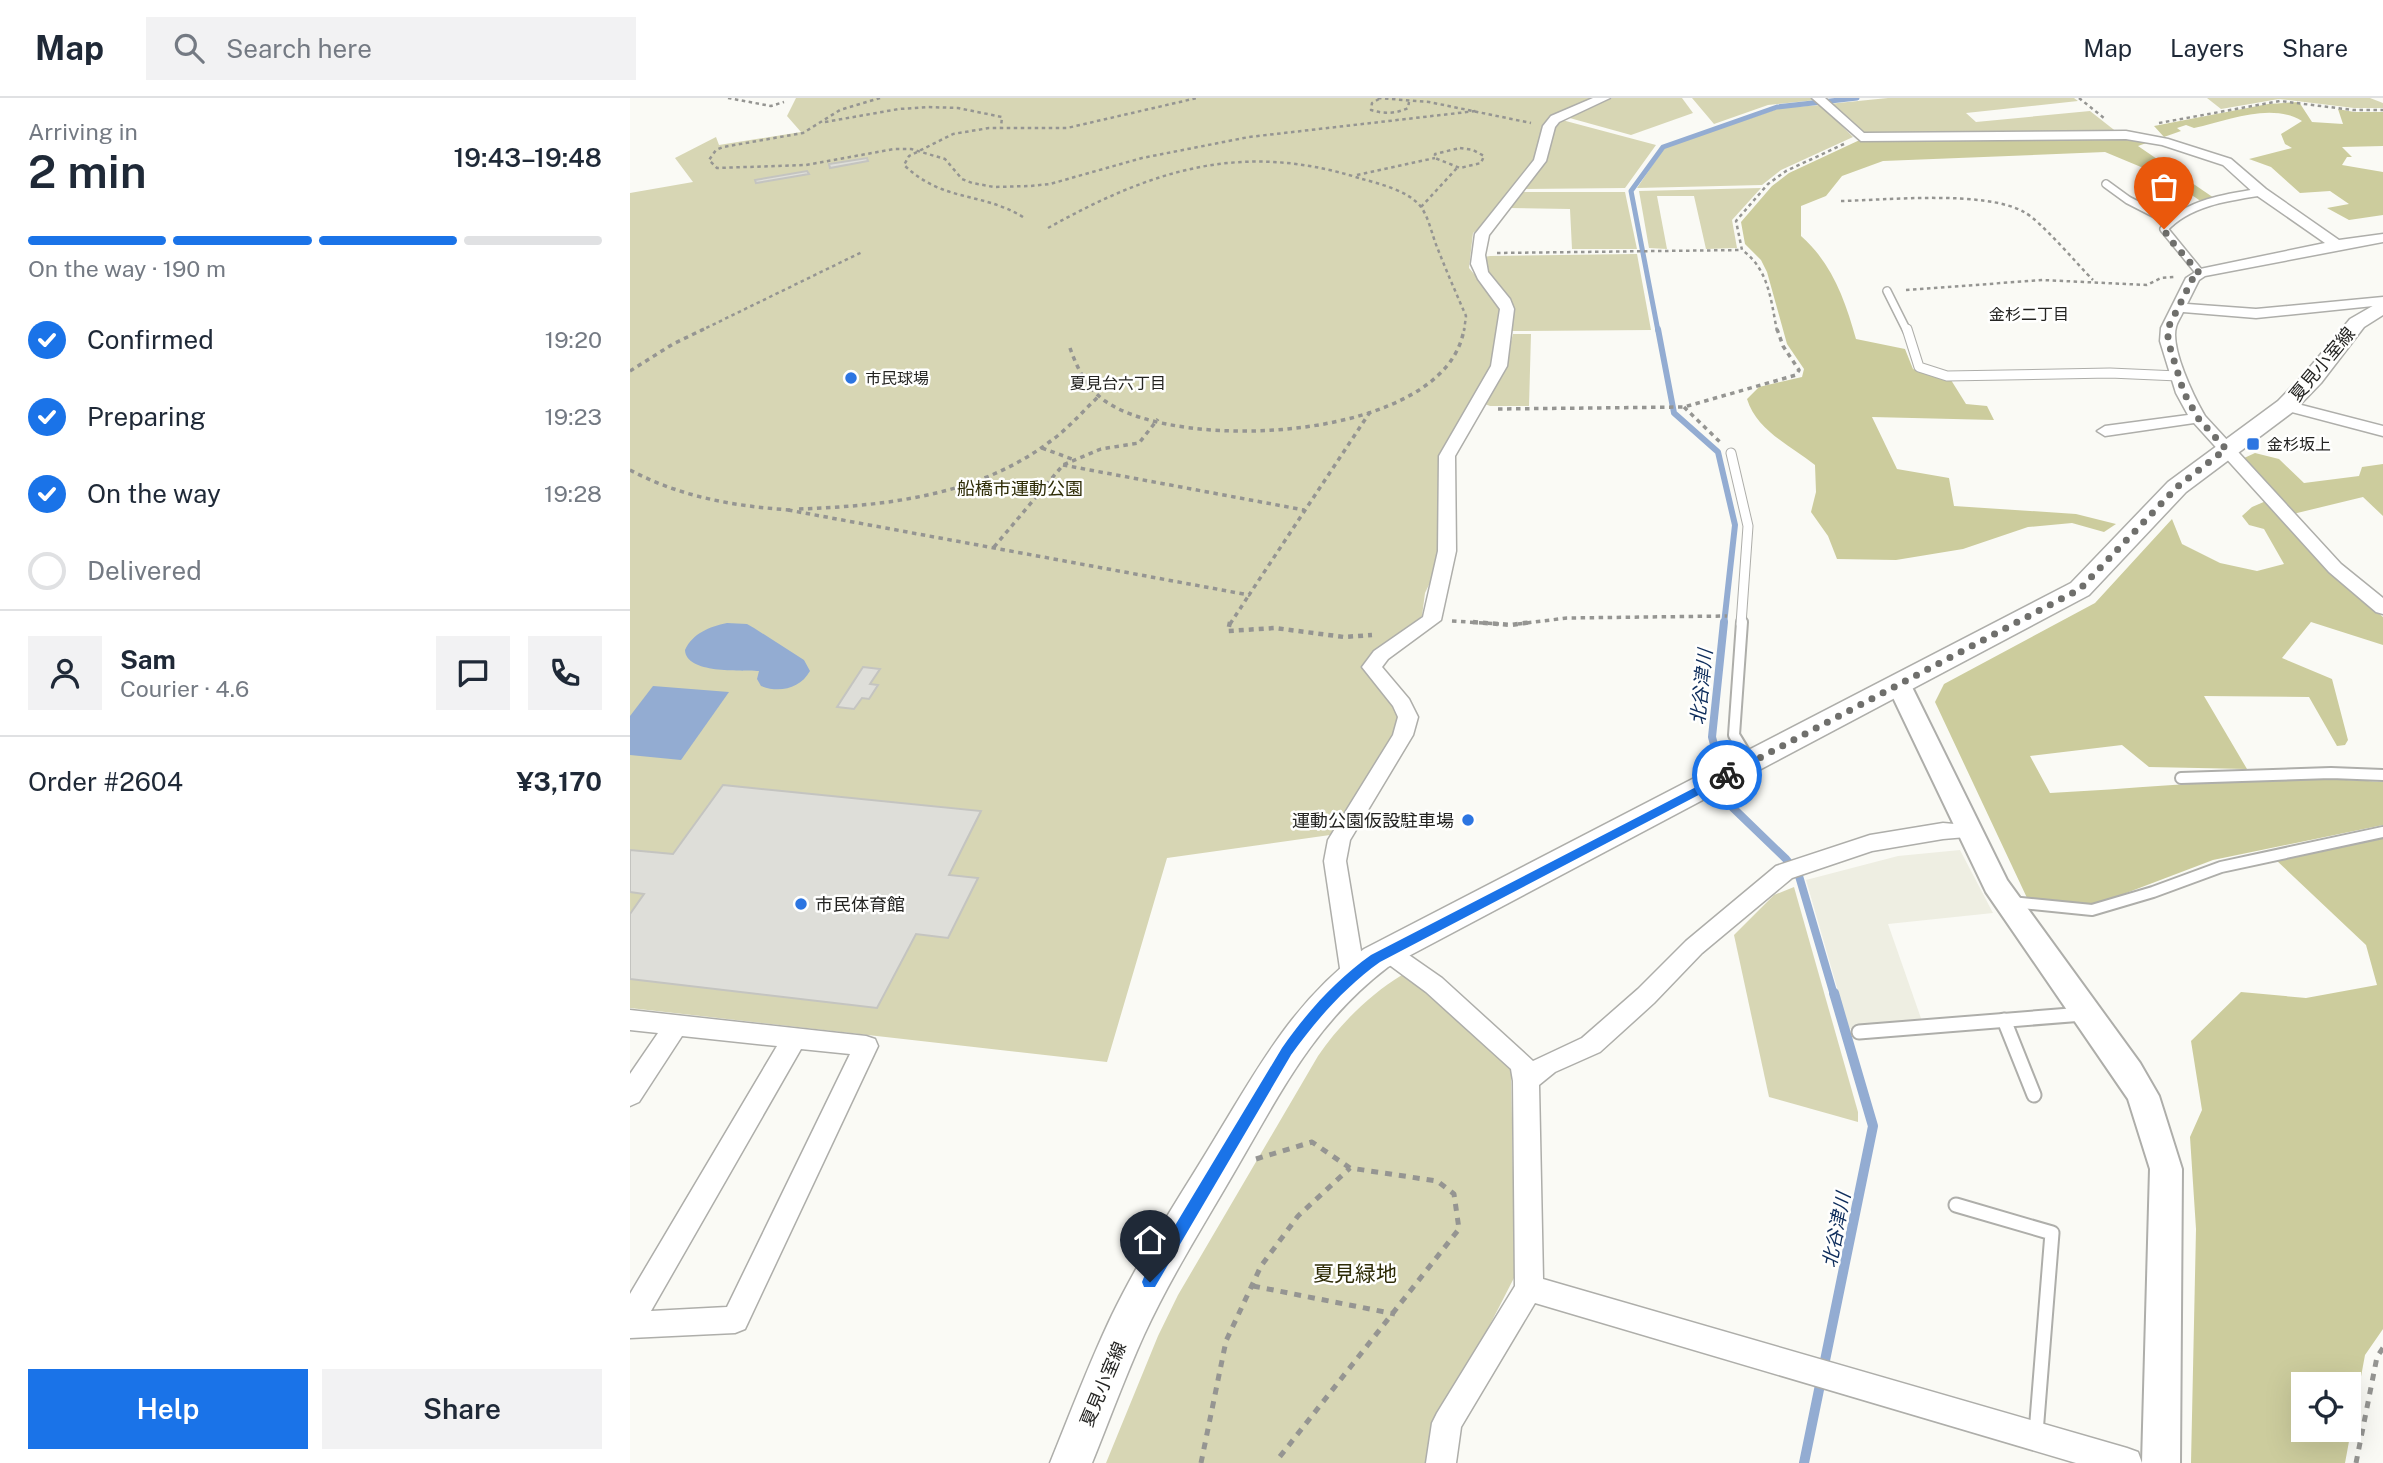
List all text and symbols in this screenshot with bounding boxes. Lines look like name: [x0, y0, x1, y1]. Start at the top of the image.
search box: [146, 17, 636, 80]
text: Map: [35, 29, 104, 67]
icon: search: [170, 29, 208, 67]
text: Search here: [226, 33, 372, 64]
text: Map: [2083, 34, 2132, 62]
text: Layers: [2170, 34, 2244, 62]
text: Share: [2282, 34, 2348, 62]
text: Arriving in: [28, 118, 138, 145]
text: 19:43–19:48: [453, 142, 602, 173]
text: 2 min: [28, 144, 147, 198]
pin: [2134, 157, 2194, 229]
icon: bag: [2145, 168, 2183, 206]
text: On the way · 190 m: [28, 255, 226, 282]
district label: 金杉二丁目: [1989, 305, 2069, 324]
icon: check: [28, 321, 66, 359]
street label: 夏見小室線: [2285, 323, 2359, 405]
text: Confirmed: [87, 324, 214, 355]
text: 19:20: [545, 326, 602, 353]
place label: 市民球場: [865, 369, 929, 388]
marker: 市民球場: [843, 370, 859, 386]
district label: 夏見台六丁目: [1070, 374, 1166, 393]
icon: check: [28, 398, 66, 436]
text: Preparing: [87, 401, 206, 432]
text: 19:23: [544, 403, 602, 430]
place label: 金杉坂上: [2267, 435, 2331, 454]
marker: 金杉坂上: [2245, 436, 2261, 452]
icon: check: [28, 475, 66, 513]
text: On the way: [87, 478, 221, 509]
park label: 船橋市運動公園: [957, 478, 1083, 499]
text: 19:28: [544, 480, 602, 507]
text: Delivered: [87, 555, 202, 586]
button: person: [28, 636, 102, 710]
button: chat: [436, 636, 510, 710]
button: phone: [528, 636, 602, 710]
text: Sam: [120, 644, 176, 675]
water label: 北谷津川: [1686, 646, 1716, 726]
text: Courier · 4.6: [120, 675, 249, 702]
courier: [1692, 740, 1762, 810]
icon: bike: [1708, 756, 1746, 794]
text: Order #2604: [28, 766, 183, 797]
text: ¥3,170: [516, 766, 602, 797]
place label: 運動公園仮設駐車場: [1292, 810, 1454, 831]
marker: 運動公園仮設駐車場: [1460, 812, 1476, 828]
place label: 市民体育館: [815, 894, 905, 915]
marker: 市民体育館: [793, 896, 809, 912]
water label: 北谷津川: [1818, 1189, 1854, 1269]
pin: [1120, 1210, 1180, 1282]
icon: home: [1131, 1221, 1169, 1259]
park label: 夏見緑地: [1313, 1261, 1397, 1286]
street label: 夏見小室線: [1076, 1338, 1130, 1430]
button: Help: [28, 1369, 308, 1449]
button: Share: [322, 1369, 602, 1449]
map controls: [2291, 1372, 2361, 1442]
button: locate: [2291, 1372, 2361, 1442]

